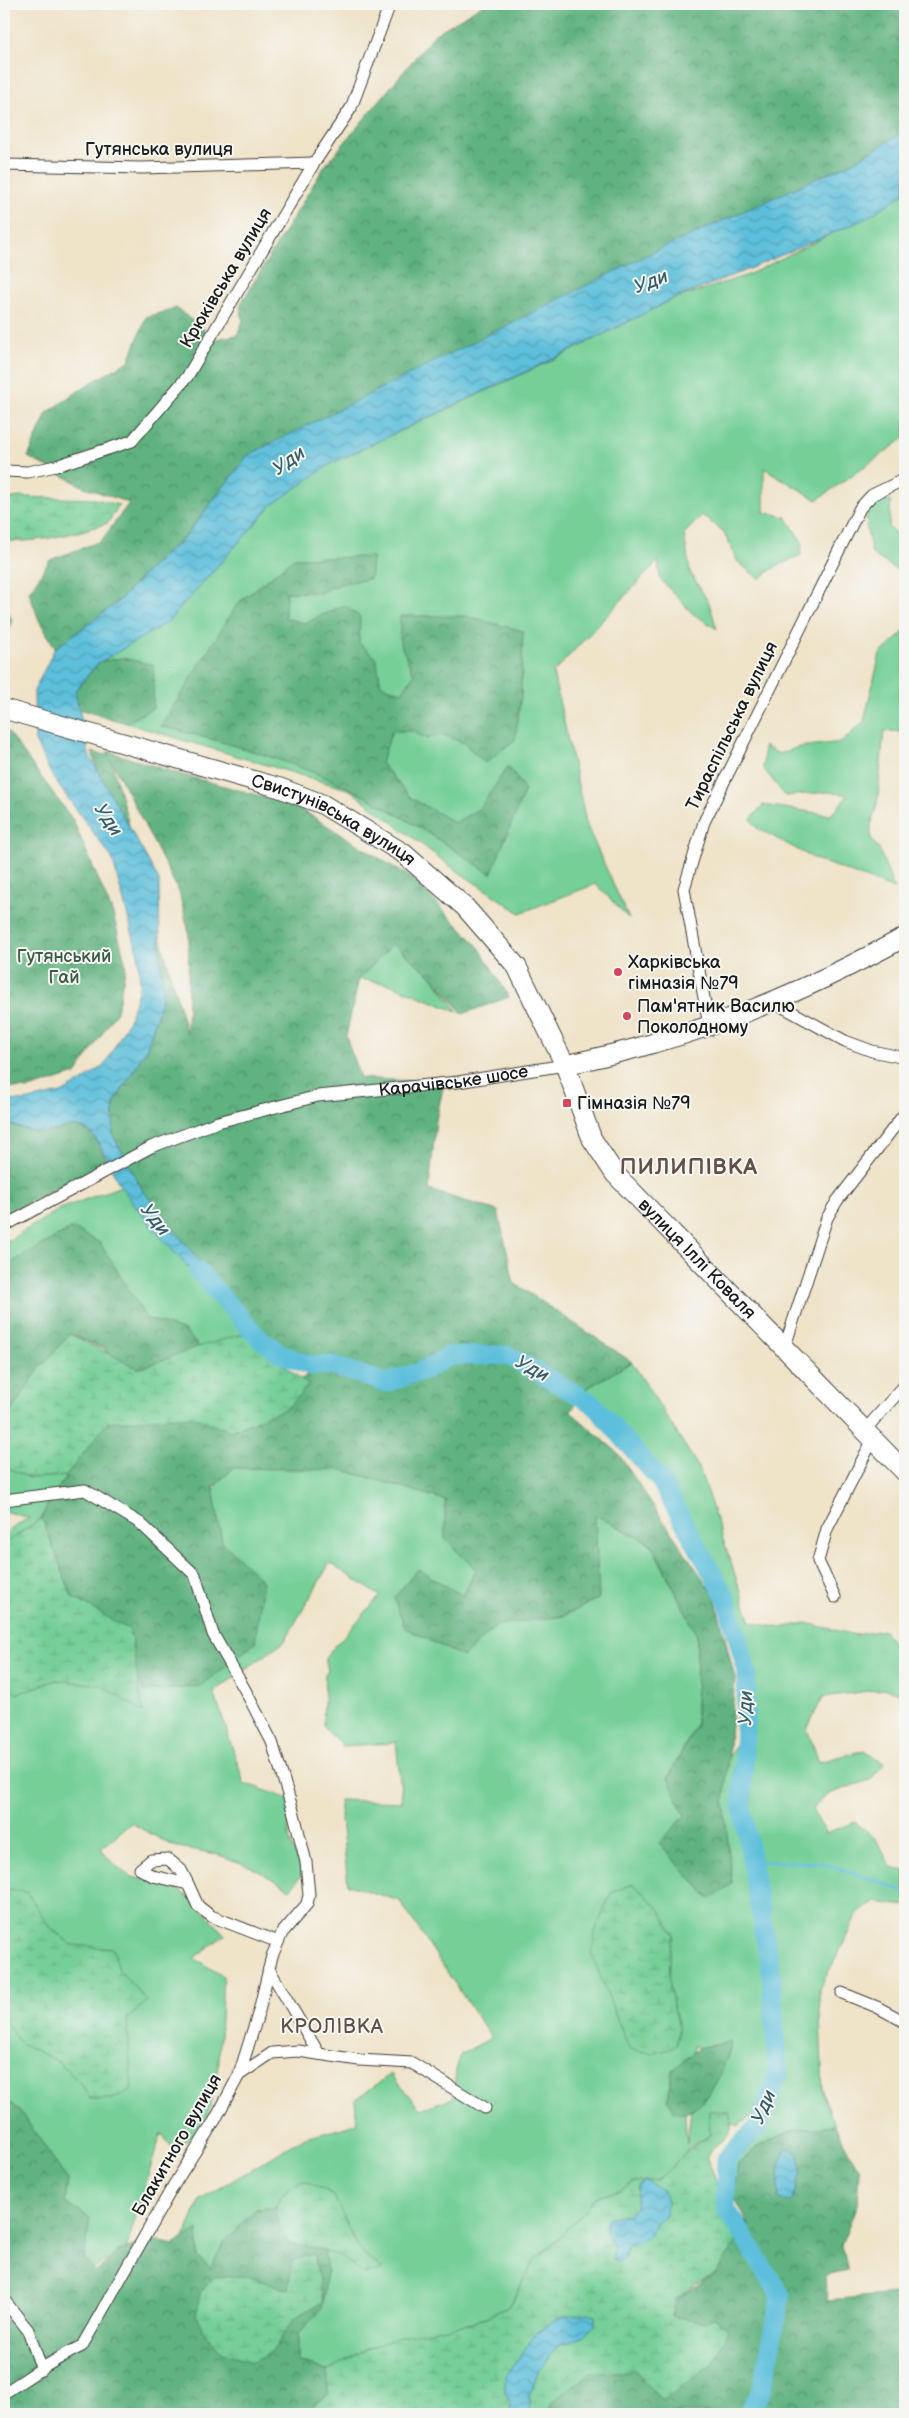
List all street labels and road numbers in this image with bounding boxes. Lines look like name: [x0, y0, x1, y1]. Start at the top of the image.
street label: Гутянська вулиця: [85, 139, 233, 160]
street label: Крюківська вулиця: [176, 204, 276, 352]
street label: Тираспільська вулиця: [682, 638, 782, 814]
street label: Свистунівська вулиця: [249, 770, 420, 870]
street label: Карачівське шосе: [378, 1061, 530, 1100]
street label: вулиця Іллі Коваля: [634, 1194, 760, 1323]
street label: Блакитного вулиця: [128, 2070, 226, 2220]

